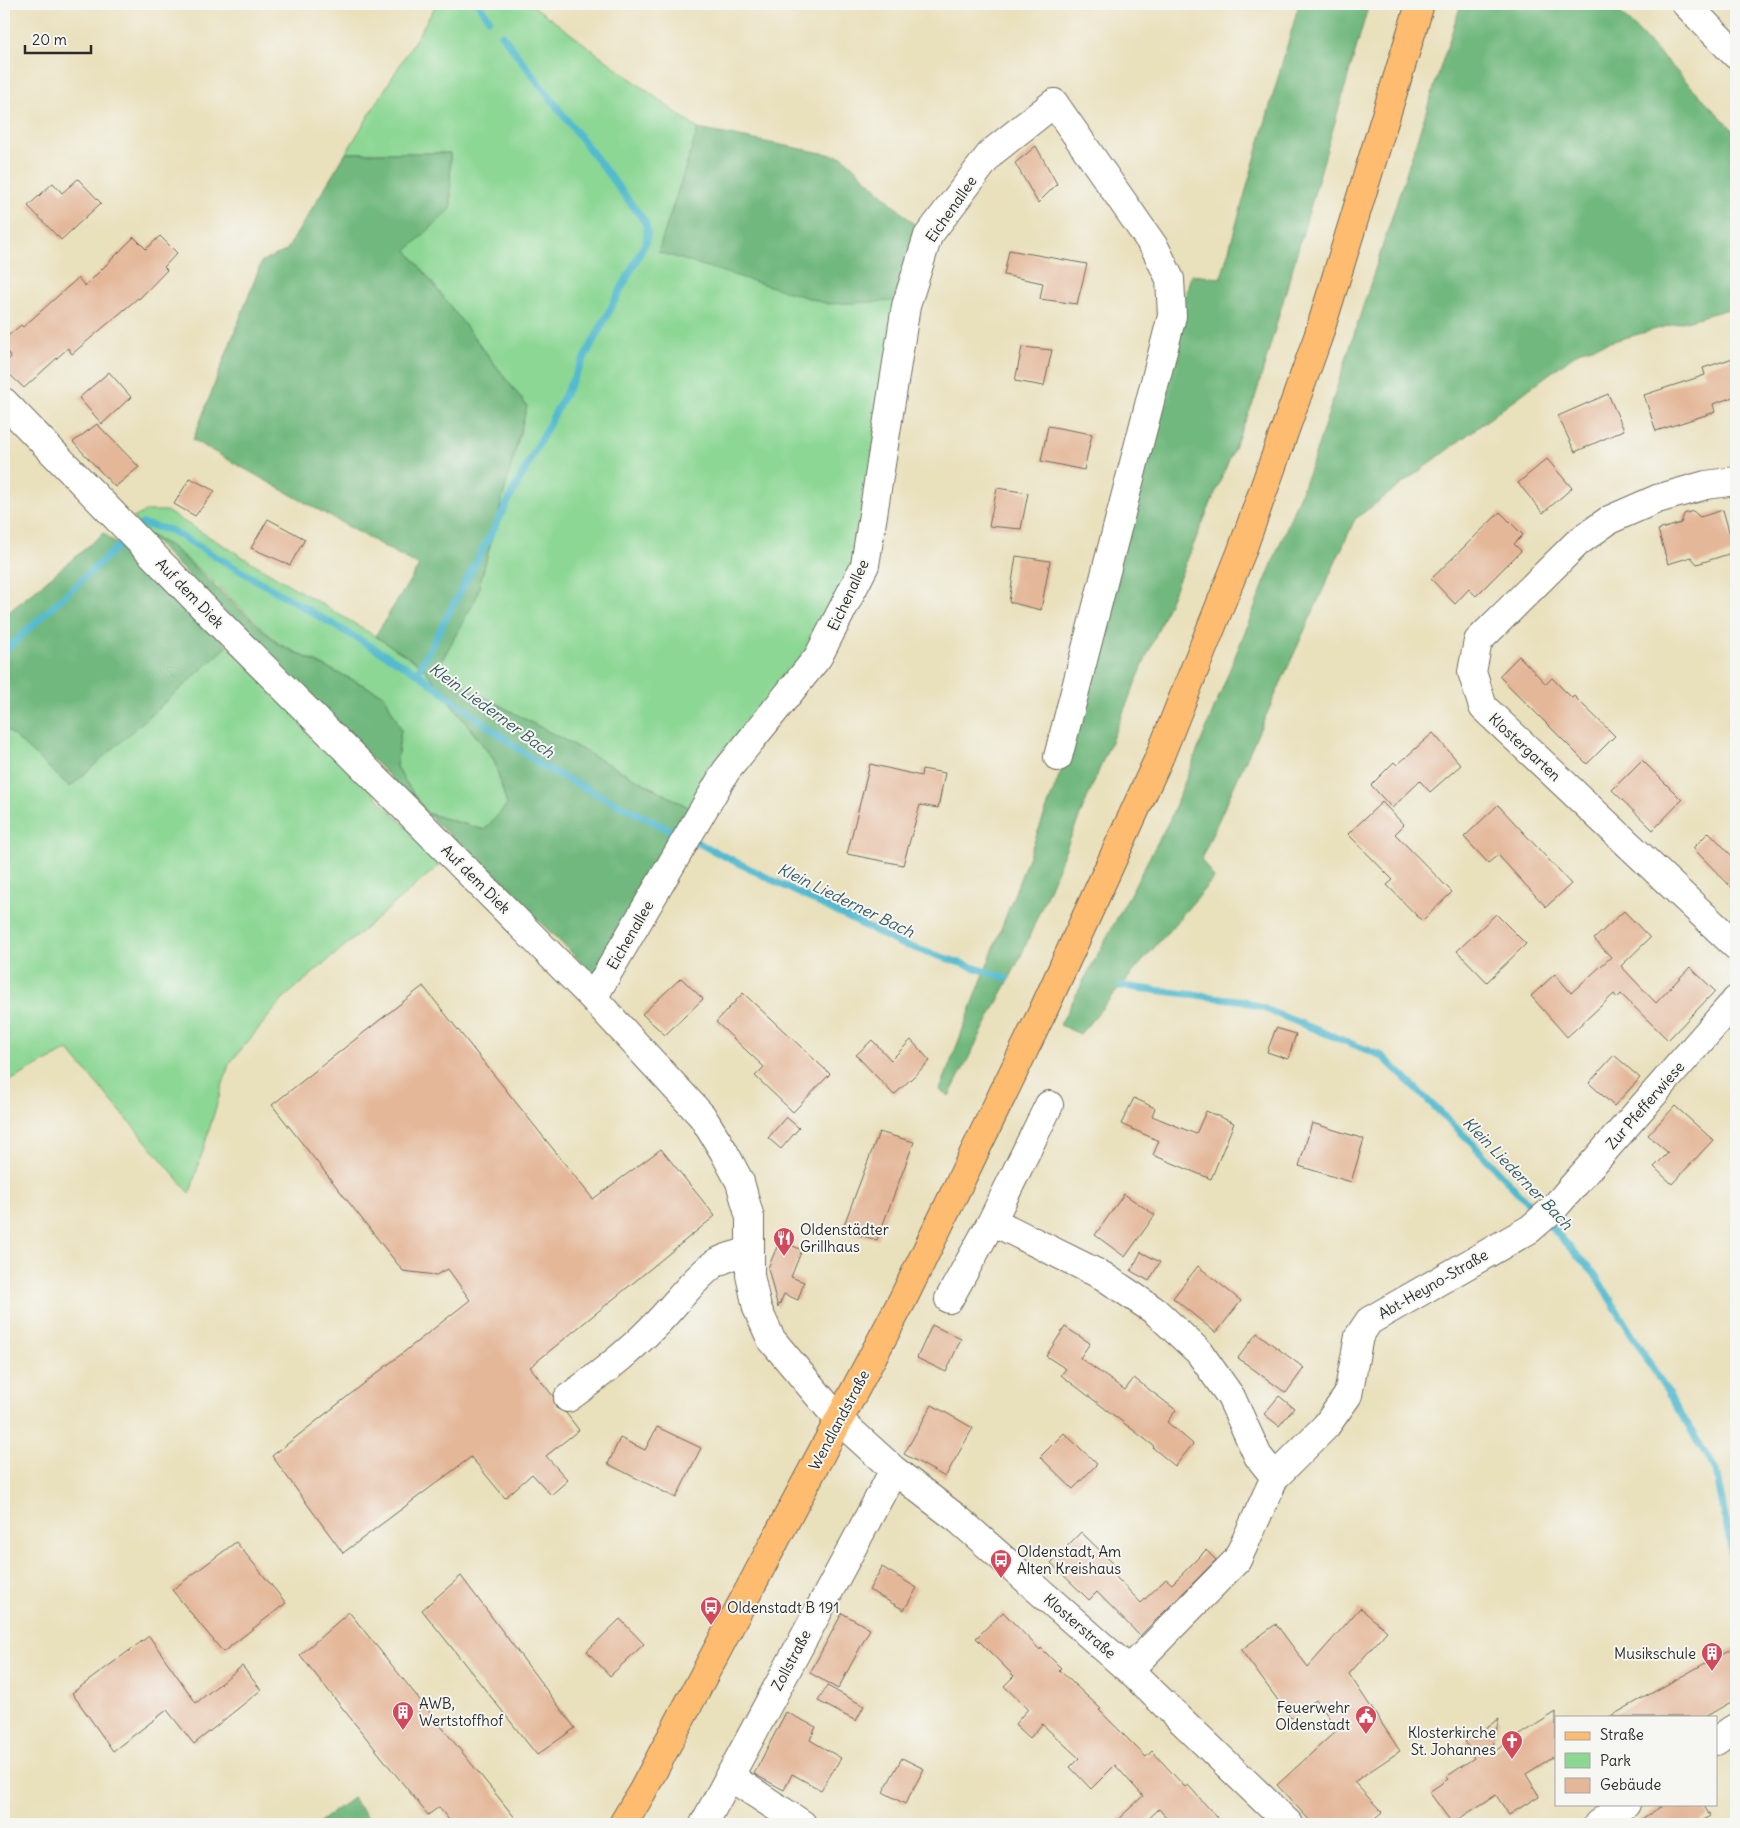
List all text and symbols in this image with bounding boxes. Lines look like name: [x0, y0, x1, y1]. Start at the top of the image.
scale bar: [25, 22, 91, 54]
text: 20 m: [32, 30, 67, 49]
street label: Eichenallee: [921, 172, 981, 246]
street label: Auf dem Diek: [152, 554, 228, 632]
street label: Eichenallee: [823, 556, 873, 634]
water label: Klein Liederner Bach: [426, 658, 559, 762]
street label: Klostergarten: [1485, 709, 1565, 785]
street label: Auf dem Diek: [437, 840, 515, 918]
water label: Klein Liederner Bach: [775, 858, 918, 942]
street label: Eichenallee: [603, 897, 657, 973]
street label: Zur Pfefferwiese: [1602, 1057, 1688, 1153]
water label: Klein Liederner Bach: [1459, 1112, 1578, 1234]
place label: Oldenstädter Grillhaus: [800, 1220, 889, 1256]
restaurant icon: Oldenstädter Grillhaus: [772, 1226, 796, 1257]
street label: Abt-Heyno-Straße: [1375, 1245, 1491, 1323]
street label: Wendlandstraße: [805, 1367, 873, 1473]
place label: Oldenstadt, Am Alten Kreishaus: [1017, 1542, 1121, 1578]
bus stop icon: Oldenstadt, Am Alten Kreishaus: [989, 1548, 1013, 1579]
street label: Klosterstraße: [1040, 1589, 1120, 1663]
bus stop icon: Oldenstadt B 191: [699, 1595, 723, 1626]
place label: Oldenstadt B 191: [727, 1598, 839, 1617]
street label: Zollstraße: [767, 1626, 815, 1694]
building icon: Musikschule: [1700, 1641, 1724, 1672]
place label: Musikschule: [1614, 1644, 1696, 1663]
place label: AWB, Wertstoffhof: [419, 1694, 504, 1730]
place label: Feuerwehr Oldenstadt: [1275, 1698, 1350, 1734]
building icon: AWB, Wertstoffhof: [391, 1700, 415, 1731]
public building icon: Feuerwehr Oldenstadt: [1354, 1704, 1378, 1735]
legend: [1555, 1716, 1718, 1806]
place label: Klosterkirche St. Johannes: [1408, 1723, 1496, 1759]
text: Straße: [1600, 1725, 1644, 1744]
church icon: Klosterkirche St. Johannes: [1500, 1729, 1524, 1760]
text: Park: [1600, 1751, 1631, 1770]
text: Gebäude: [1600, 1775, 1661, 1794]

